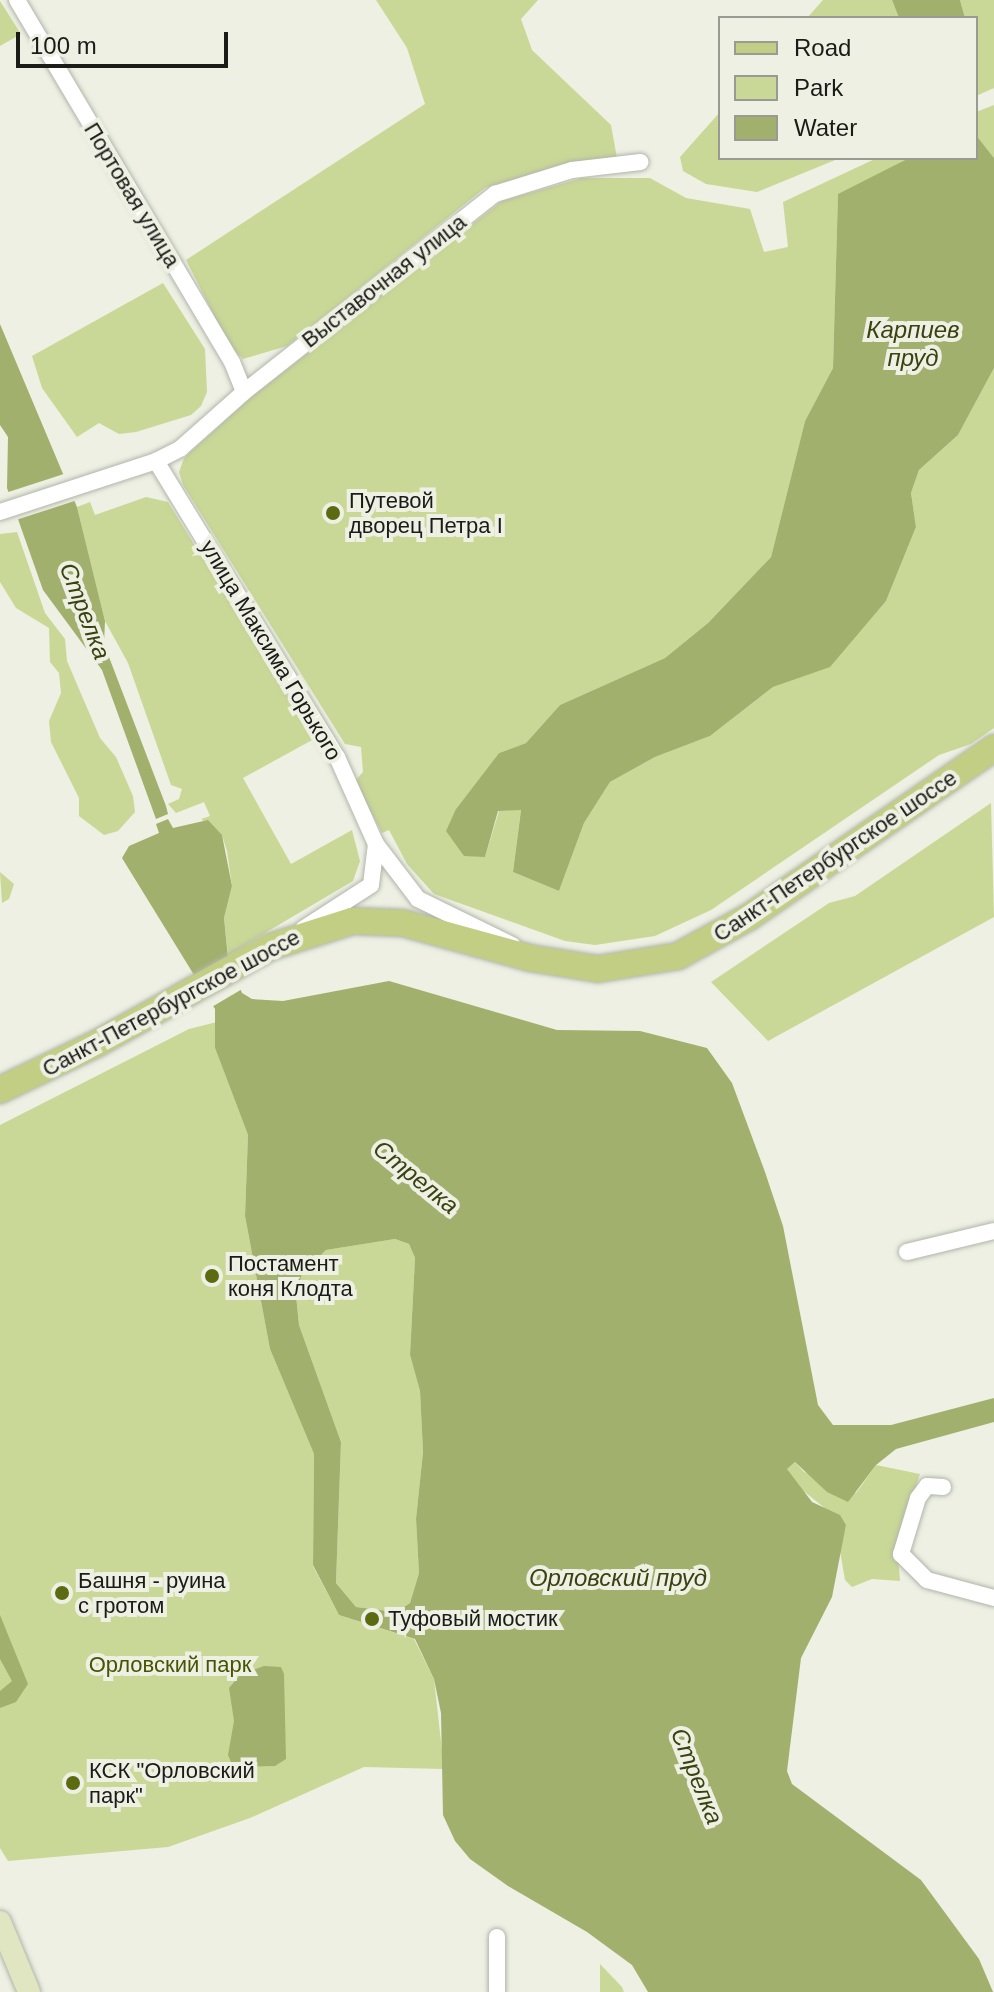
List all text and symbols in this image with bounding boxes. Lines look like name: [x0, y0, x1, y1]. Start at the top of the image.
scale bar: [20, 16, 232, 66]
legend: [718, 16, 978, 160]
text: 100 m: [30, 32, 97, 59]
text: Road: [794, 34, 851, 61]
text: Park: [794, 74, 843, 101]
text: Water: [794, 114, 857, 141]
street label: Портовая улица: [78, 118, 186, 272]
street label: Выставочная улица: [297, 209, 471, 353]
water label: Карпиев пруд: [866, 316, 960, 372]
place label: Путевой дворец Петра I: [349, 487, 503, 538]
marker: Путевой дворец Петра I: [324, 504, 342, 522]
street label: улица Максима Горького: [195, 535, 347, 765]
water label: Стрелка: [53, 559, 117, 663]
street label: Санкт-Петербургское шоссе: [708, 765, 962, 947]
street label: Санкт-Петербургское шоссе: [38, 924, 304, 1082]
water label: Стрелка: [368, 1134, 464, 1220]
place label: Постамент коня Клодта: [228, 1250, 353, 1302]
marker: Постамент коня Клодта: [203, 1267, 221, 1285]
water label: Орловский пруд: [529, 1564, 707, 1592]
place label: Башня - руина с гротом: [78, 1567, 226, 1618]
marker: Башня - руина с гротом: [53, 1584, 71, 1602]
place label: Туфовый мостик: [388, 1606, 558, 1632]
marker: Туфовый мостик: [363, 1610, 381, 1628]
park label: Орловский парк: [89, 1652, 251, 1678]
water label: Стрелка: [665, 1724, 729, 1828]
place label: КСК "Орловский парк": [89, 1757, 255, 1808]
marker: КСК "Орловский парк": [64, 1774, 82, 1792]

